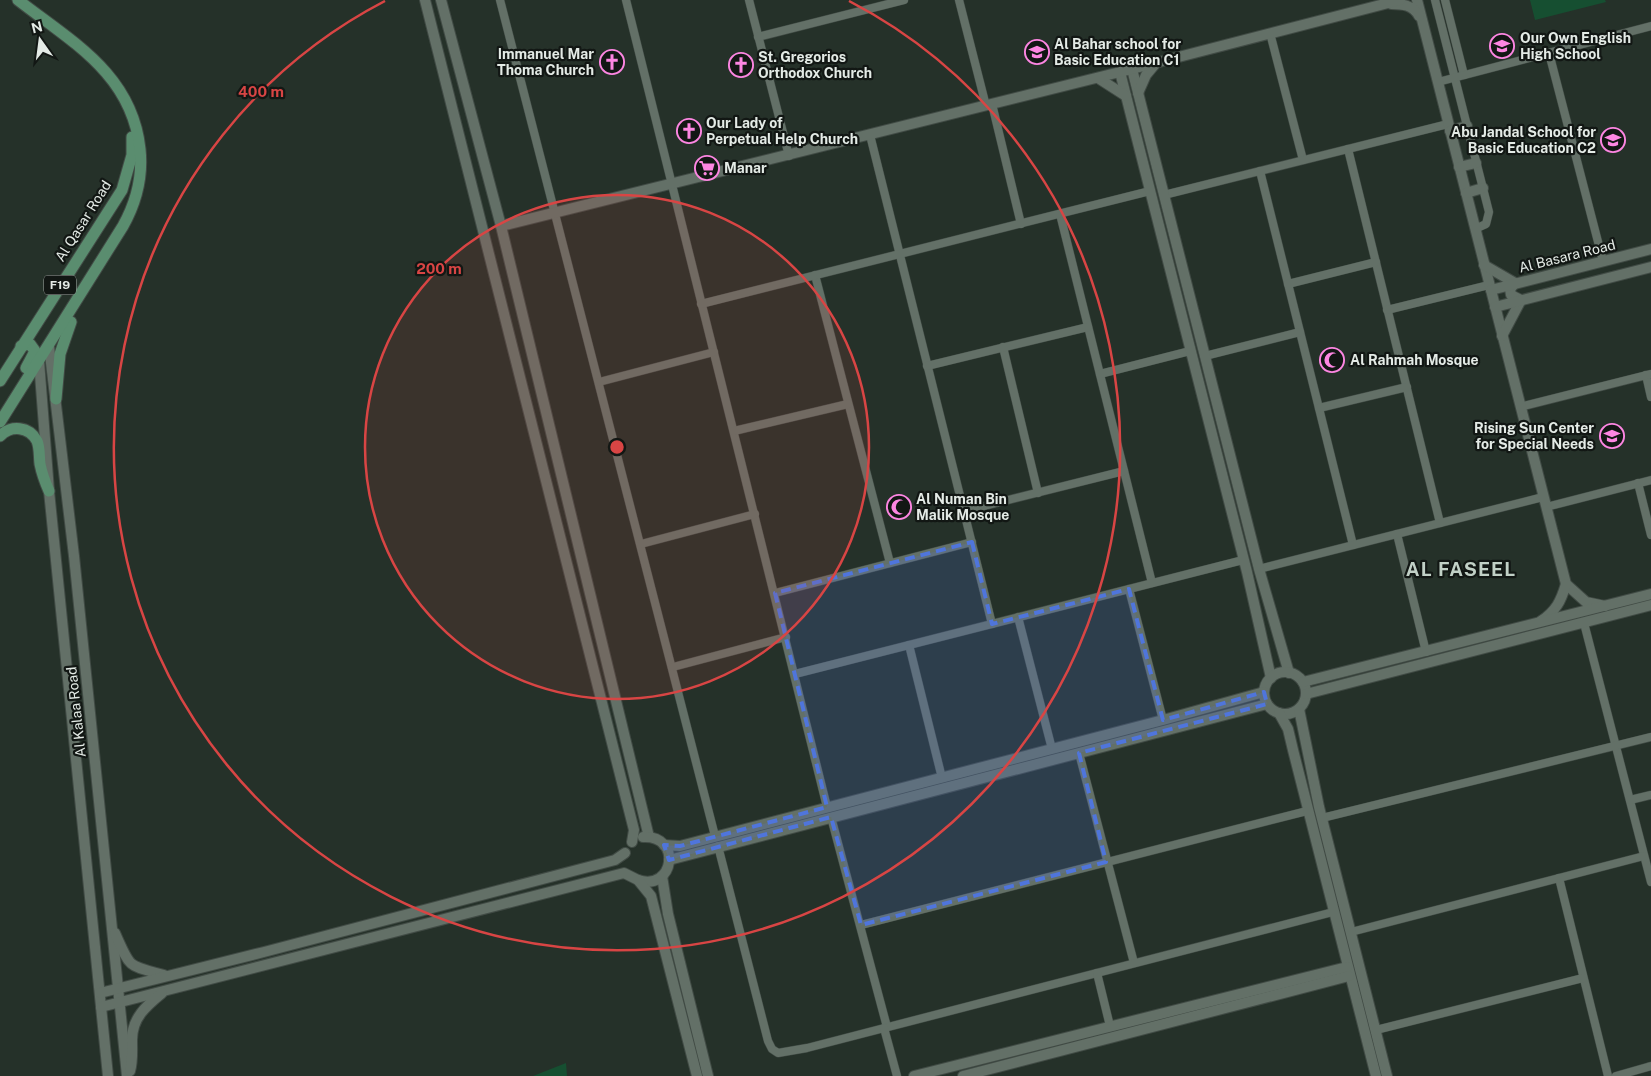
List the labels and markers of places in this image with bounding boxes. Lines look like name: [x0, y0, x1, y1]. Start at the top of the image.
place label: Our Own English High School: [1520, 30, 1631, 62]
school or university icon: Our Own English High School: [1489, 33, 1515, 59]
place label: Al Bahar school for Basic Education C1: [1054, 36, 1181, 68]
school or university icon: Al Bahar school for Basic Education C1: [1024, 39, 1050, 65]
place label: Immanuel Mar Thoma Church: [497, 46, 594, 78]
church icon: Immanuel Mar Thoma Church: [599, 49, 625, 75]
place label: St. Gregorios Orthodox Church: [758, 49, 872, 81]
church icon: St. Gregorios Orthodox Church: [728, 52, 754, 78]
place label: Our Lady of Perpetual Help Church: [706, 115, 858, 147]
church icon: Our Lady of Perpetual Help Church: [676, 118, 702, 144]
place label: Abu Jandal School for Basic Education C2: [1451, 124, 1596, 156]
school or university icon: Abu Jandal School for Basic Education C2: [1600, 127, 1626, 153]
supermarket icon: Manar: [694, 155, 720, 181]
place label: Manar: [724, 160, 767, 176]
mosque icon: Al Rahmah Mosque: [1319, 347, 1345, 373]
place label: Al Rahmah Mosque: [1350, 352, 1479, 368]
place label: Rising Sun Center for Special Needs: [1474, 420, 1594, 452]
school or university icon: Rising Sun Center for Special Needs: [1599, 423, 1625, 449]
centre of rings: [608, 438, 626, 456]
place label: Al Numan Bin Malik Mosque: [916, 491, 1009, 523]
mosque icon: Al Numan Bin Malik Mosque: [886, 494, 912, 520]

